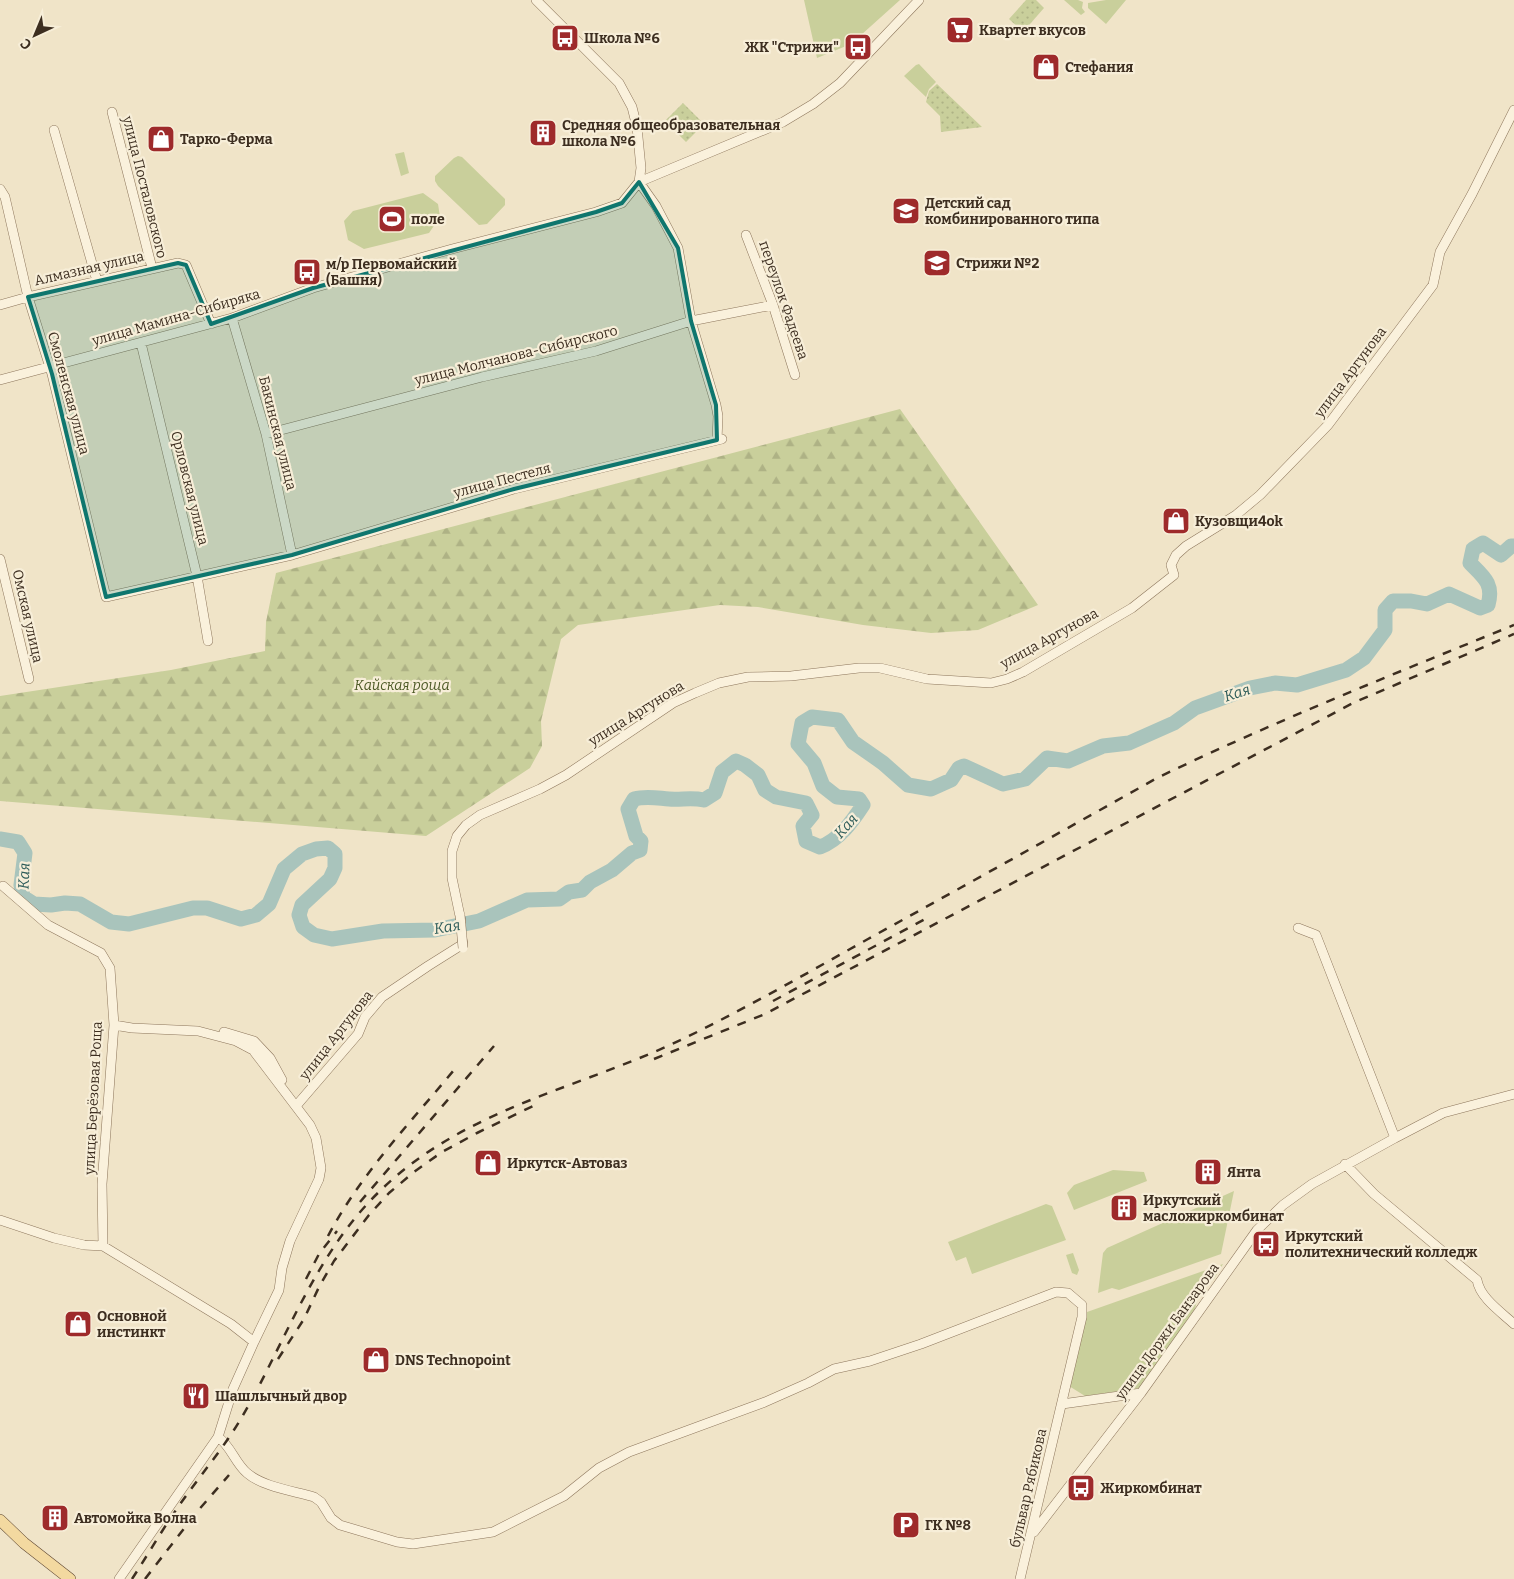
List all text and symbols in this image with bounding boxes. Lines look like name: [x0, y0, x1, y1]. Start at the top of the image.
north arrow: [10, 10, 60, 60]
supermarket icon: Квартет вкусов: [945, 15, 975, 45]
place label: Квартет вкусов: [979, 22, 1086, 39]
bus stop icon: Школа №6: [550, 23, 580, 53]
place label: Школа №6: [584, 30, 660, 47]
bus stop icon: ЖК "Стрижи": [843, 32, 873, 62]
text: С: [17, 35, 35, 53]
place label: ЖК "Стрижи": [745, 39, 839, 56]
shop icon: Стефания: [1031, 52, 1061, 82]
place label: Стефания: [1065, 59, 1133, 76]
street label: улица Посталовского: [118, 113, 170, 260]
place label: Средняя общеобразовательная школа №6: [562, 117, 780, 150]
building icon: Средняя общеобразовательная школа №6: [528, 118, 558, 148]
shop icon: Тарко-Ферма: [146, 124, 176, 154]
place label: Тарко-Ферма: [180, 131, 273, 148]
place label: Детский сад комбинированного типа: [925, 195, 1100, 228]
school or university icon: Детский сад комбинированного типа: [891, 196, 921, 226]
sports icon: поле: [377, 204, 407, 234]
place label: поле: [411, 211, 445, 228]
street label: переулок Фадеева: [755, 239, 812, 362]
street label: Алмазная улица: [33, 248, 146, 289]
school or university icon: Стрижи №2: [922, 248, 952, 278]
place label: Стрижи №2: [956, 255, 1039, 272]
place label: м/р Первомайский (Башня): [326, 256, 458, 289]
bus stop icon: м/р Первомайский (Башня): [292, 257, 322, 287]
street label: улица Мамина-Сибиряка: [89, 285, 262, 350]
street label: улица Молчанова-Сибирского: [412, 322, 619, 389]
street label: улица Аргунова: [1310, 323, 1390, 422]
street label: Смоленская улица: [44, 330, 93, 457]
street label: Бакинская улица: [255, 374, 300, 492]
street label: Орловская улица: [167, 429, 212, 547]
street label: улица Пестеля: [451, 459, 553, 502]
shop icon: Кузовщи4оk: [1161, 506, 1191, 536]
place label: Кузовщи4оk: [1195, 513, 1284, 530]
street label: Омская улица: [9, 568, 47, 665]
street label: улица Аргунова: [997, 604, 1101, 673]
park label: Кайская роща: [354, 677, 450, 694]
street label: улица Аргунова: [585, 677, 687, 750]
water label: Кая: [1222, 680, 1252, 706]
water label: Кая: [830, 810, 862, 842]
water label: Кая: [15, 862, 33, 890]
water label: Кая: [432, 916, 462, 938]
street label: улица Аргунова: [295, 987, 377, 1084]
street label: улица Берёзовая Роща: [81, 1021, 106, 1176]
shop icon: Иркутск-Автоваз: [473, 1148, 503, 1178]
place label: Иркутск-Автоваз: [507, 1155, 627, 1172]
building icon: Янта: [1193, 1157, 1223, 1187]
place label: Янта: [1227, 1164, 1261, 1181]
place label: Иркутский масложиркомбинат: [1143, 1192, 1284, 1225]
building icon: Иркутский масложиркомбинат: [1109, 1193, 1139, 1223]
place label: Иркутский политехнический колледж: [1285, 1228, 1478, 1261]
bus stop icon: Иркутский политехнический колледж: [1251, 1229, 1281, 1259]
street label: улица Доржи Банзарова: [1111, 1259, 1223, 1404]
place label: Основной инстинкт: [97, 1308, 167, 1341]
shop icon: Основной инстинкт: [63, 1309, 93, 1339]
shop icon: DNS Technopoint: [361, 1345, 391, 1375]
place label: DNS Technopoint: [395, 1352, 511, 1369]
restaurant icon: Шашлычный двор: [181, 1381, 211, 1411]
place label: Шашлычный двор: [215, 1388, 348, 1405]
street label: бульвар Рябикова: [1007, 1427, 1051, 1549]
bus stop icon: Жиркомбинат: [1066, 1473, 1096, 1503]
place label: Жиркомбинат: [1100, 1480, 1202, 1497]
building icon: Автомойка Волна: [40, 1503, 70, 1533]
place label: Автомойка Волна: [74, 1510, 197, 1527]
parking icon: ГК №8: [891, 1510, 921, 1540]
place label: ГК №8: [925, 1517, 971, 1534]

